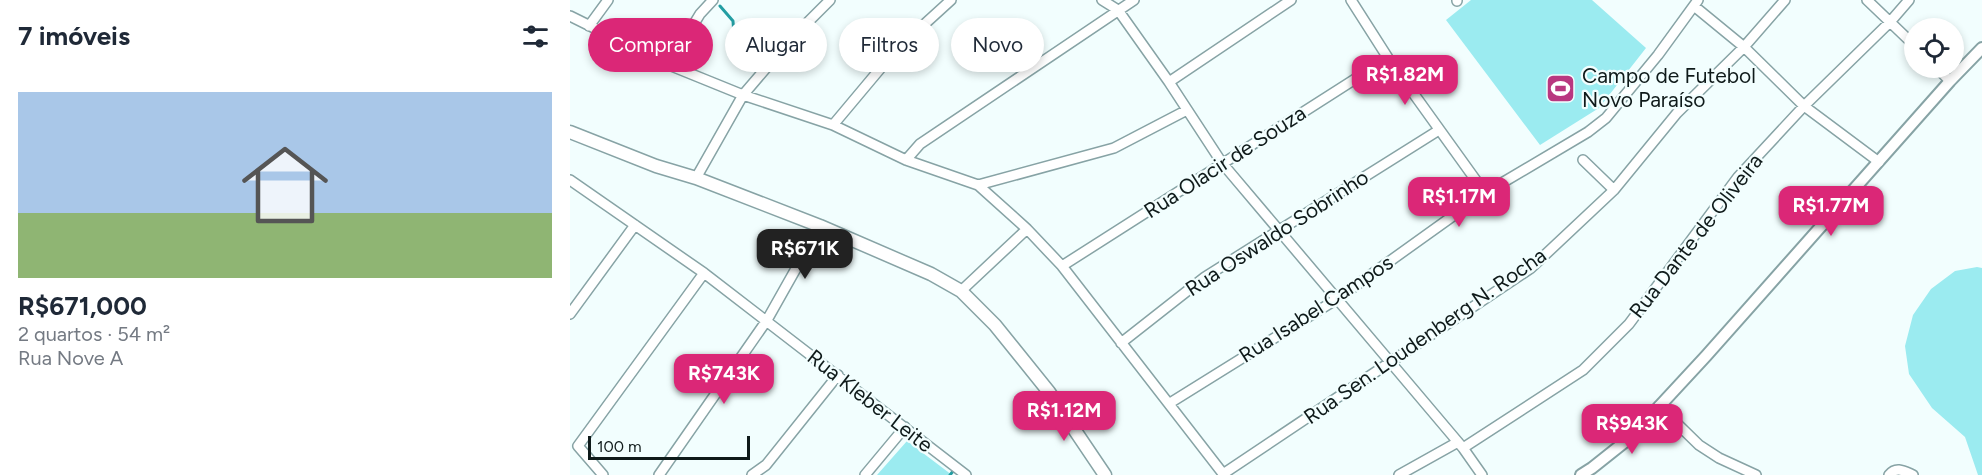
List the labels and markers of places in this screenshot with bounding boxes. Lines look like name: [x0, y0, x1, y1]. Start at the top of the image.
pin: R$1.82M: [1350, 55, 1460, 106]
place label: Campo de Futebol Novo Paraíso: [1582, 63, 1756, 112]
sports icon: Campo de Futebol Novo Paraíso: [1545, 72, 1577, 104]
pin: R$1.17M: [1404, 177, 1514, 228]
pin: R$1.77M: [1776, 186, 1886, 237]
pin: R$671K: [756, 229, 854, 280]
pin: R$743K: [675, 354, 773, 405]
pin: R$1.12M: [1009, 391, 1119, 442]
pin: R$943K: [1583, 404, 1681, 455]

